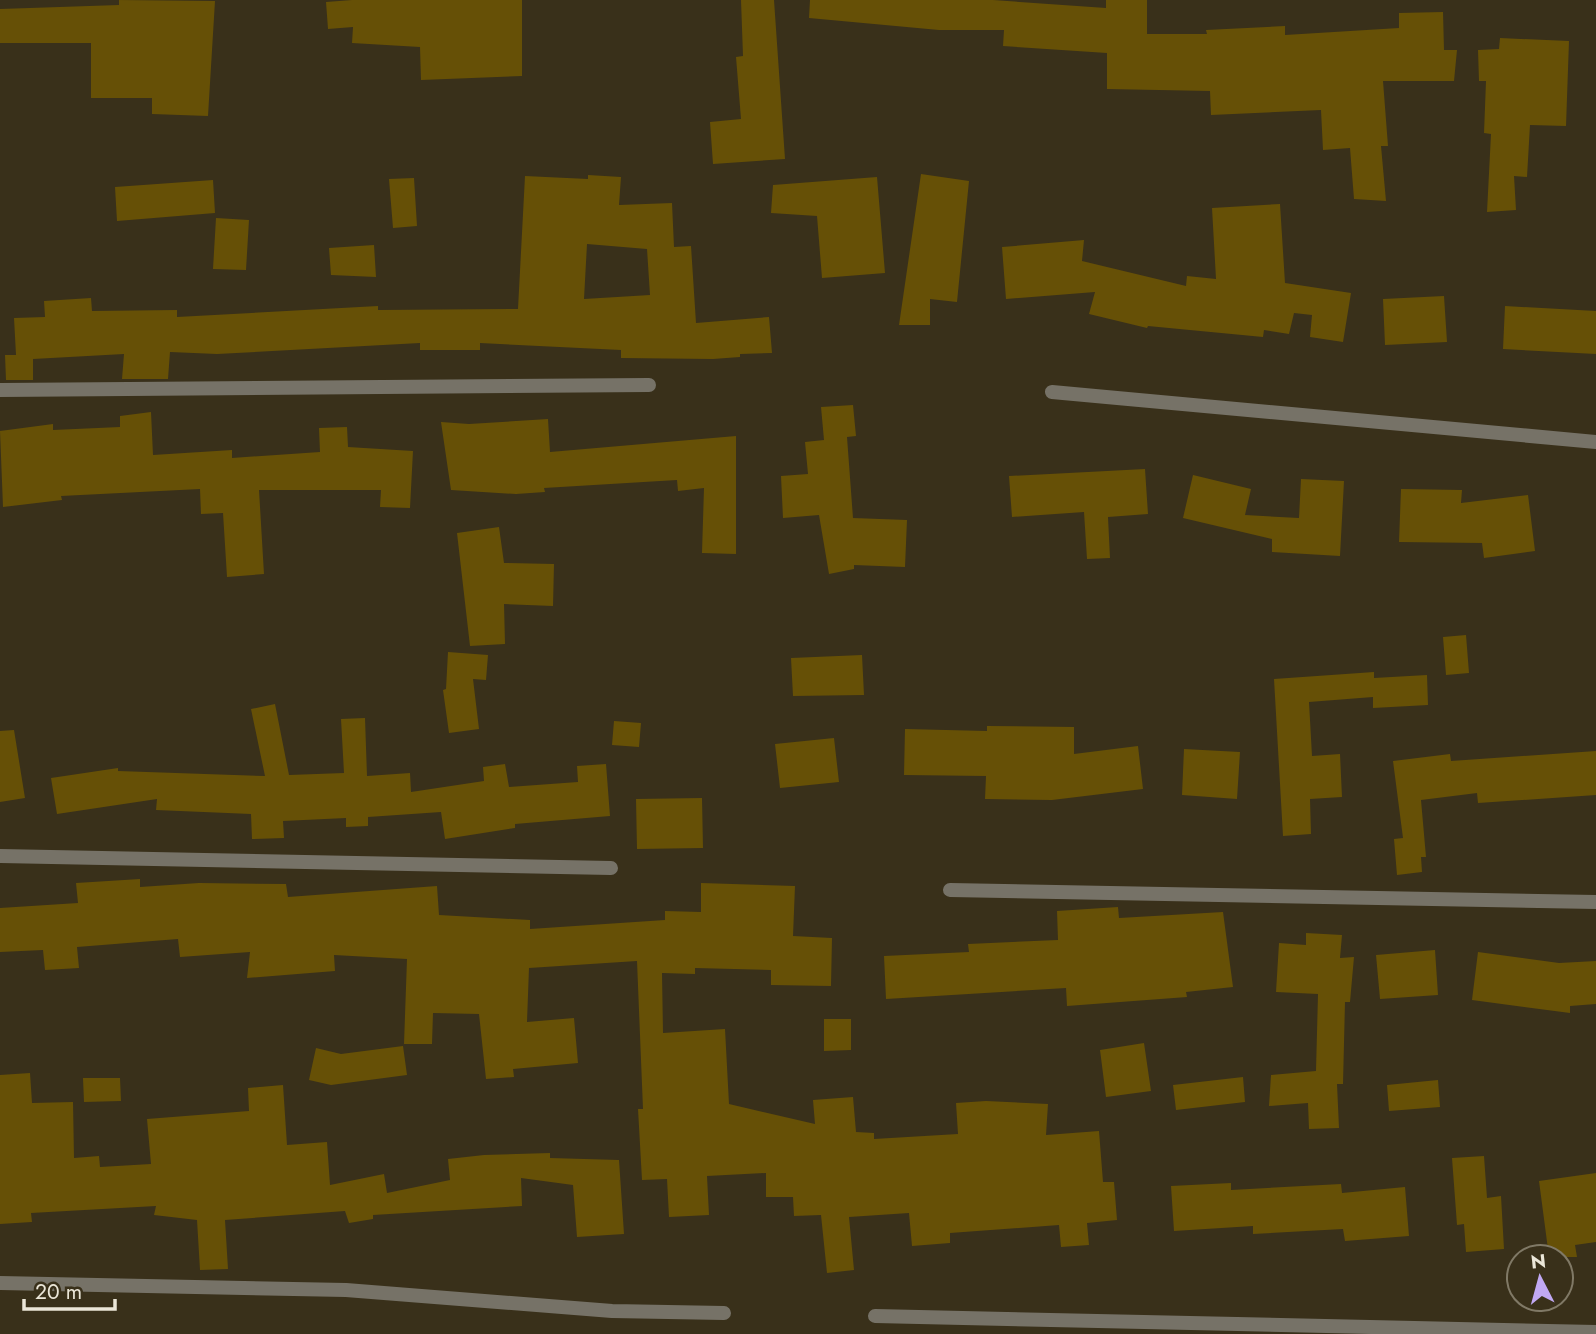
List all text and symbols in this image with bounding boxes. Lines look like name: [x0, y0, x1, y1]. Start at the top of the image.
north arrow: [1505, 1243, 1575, 1313]
text: N: [1529, 1247, 1547, 1276]
scale bar: [24, 1268, 116, 1312]
text: 20 m: [35, 1277, 82, 1307]

